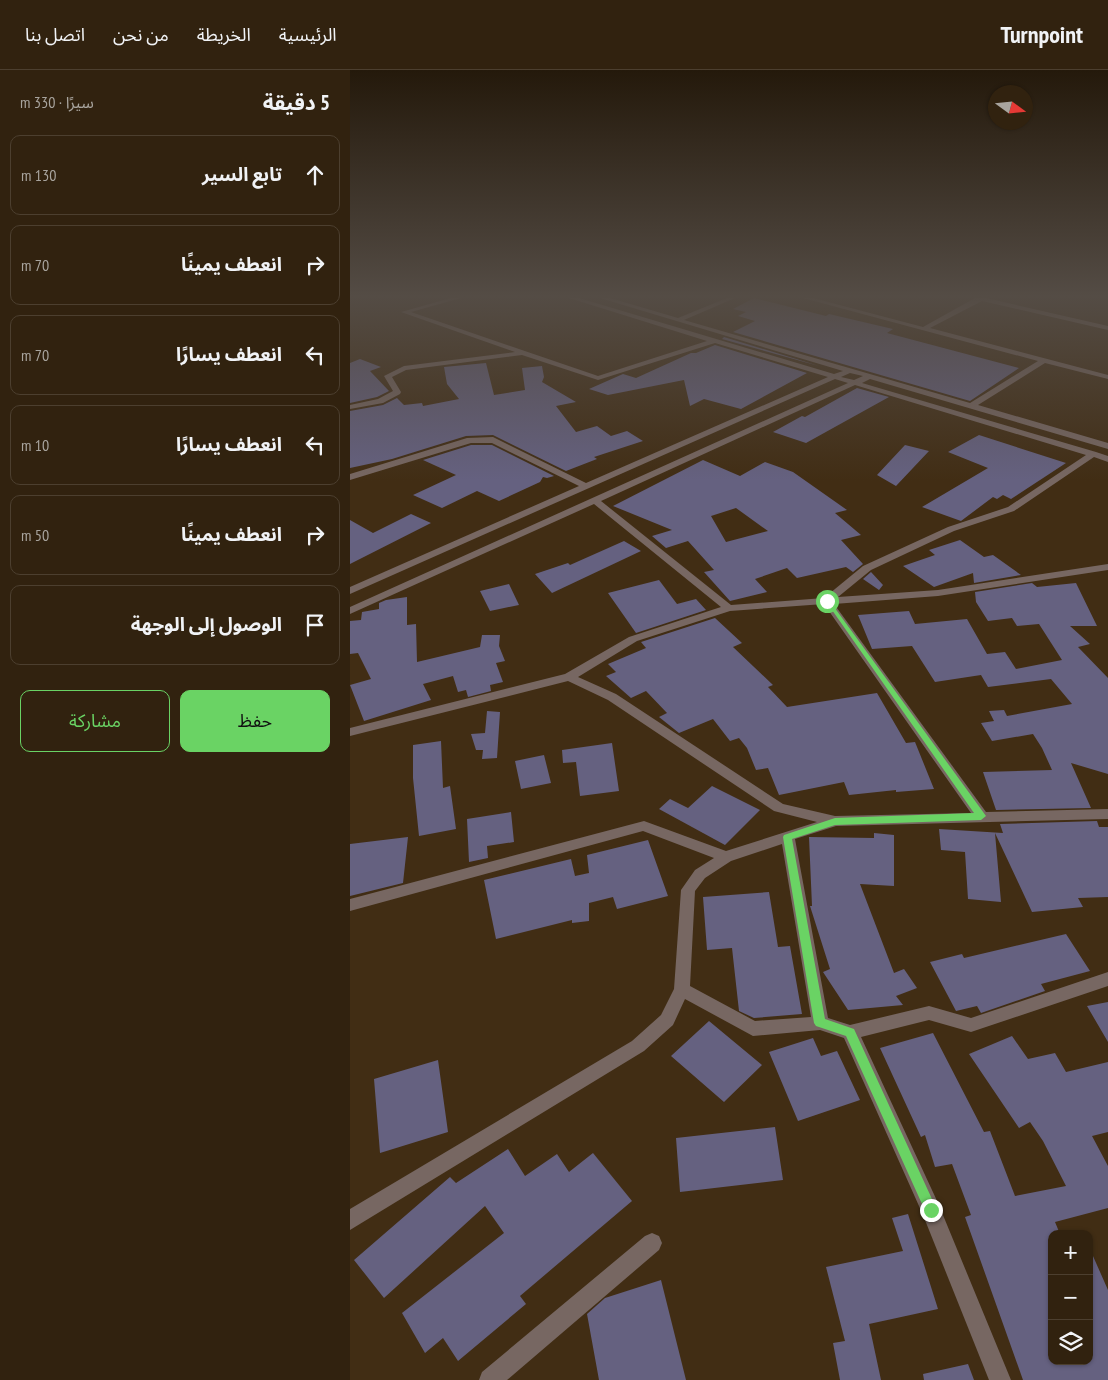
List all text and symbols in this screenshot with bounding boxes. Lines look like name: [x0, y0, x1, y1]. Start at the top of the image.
text: Turnpoint: [1001, 19, 1083, 50]
text: اتصل بنا: [25, 23, 85, 46]
text: من نحن: [113, 23, 169, 46]
text: الخريطة: [197, 23, 251, 46]
text: الرئيسية: [279, 23, 337, 46]
north arrow: [988, 85, 1033, 130]
text: 5 دقيقة: [263, 89, 330, 116]
text: سيرًا · 330 m: [20, 92, 94, 112]
icon: ahead: [301, 161, 329, 189]
text: تابع السير: [202, 162, 282, 186]
text: 130 m: [21, 165, 56, 185]
icon: right: [301, 251, 329, 279]
text: انعطف يمينًا: [181, 252, 282, 276]
text: 70 m: [21, 255, 49, 275]
icon: left: [301, 341, 329, 369]
text: انعطف يسارًا: [176, 342, 282, 366]
text: 70 m: [21, 345, 49, 365]
icon: left: [301, 431, 329, 459]
text: انعطف يسارًا: [176, 432, 282, 456]
text: 10 m: [21, 435, 49, 455]
icon: right: [301, 521, 329, 549]
text: انعطف يمينًا: [181, 522, 282, 546]
text: 50 m: [21, 525, 49, 545]
route start: [816, 590, 839, 613]
icon: arrive: [301, 611, 329, 639]
text: الوصول إلى الوجهة: [131, 612, 282, 636]
button: مشاركة: [20, 690, 170, 752]
button: حفظ: [180, 690, 330, 752]
route end: [920, 1199, 943, 1222]
map controls: [1048, 1230, 1093, 1365]
button: +: [1048, 1230, 1093, 1275]
button: −: [1048, 1275, 1093, 1320]
button: layers: [1048, 1320, 1093, 1365]

